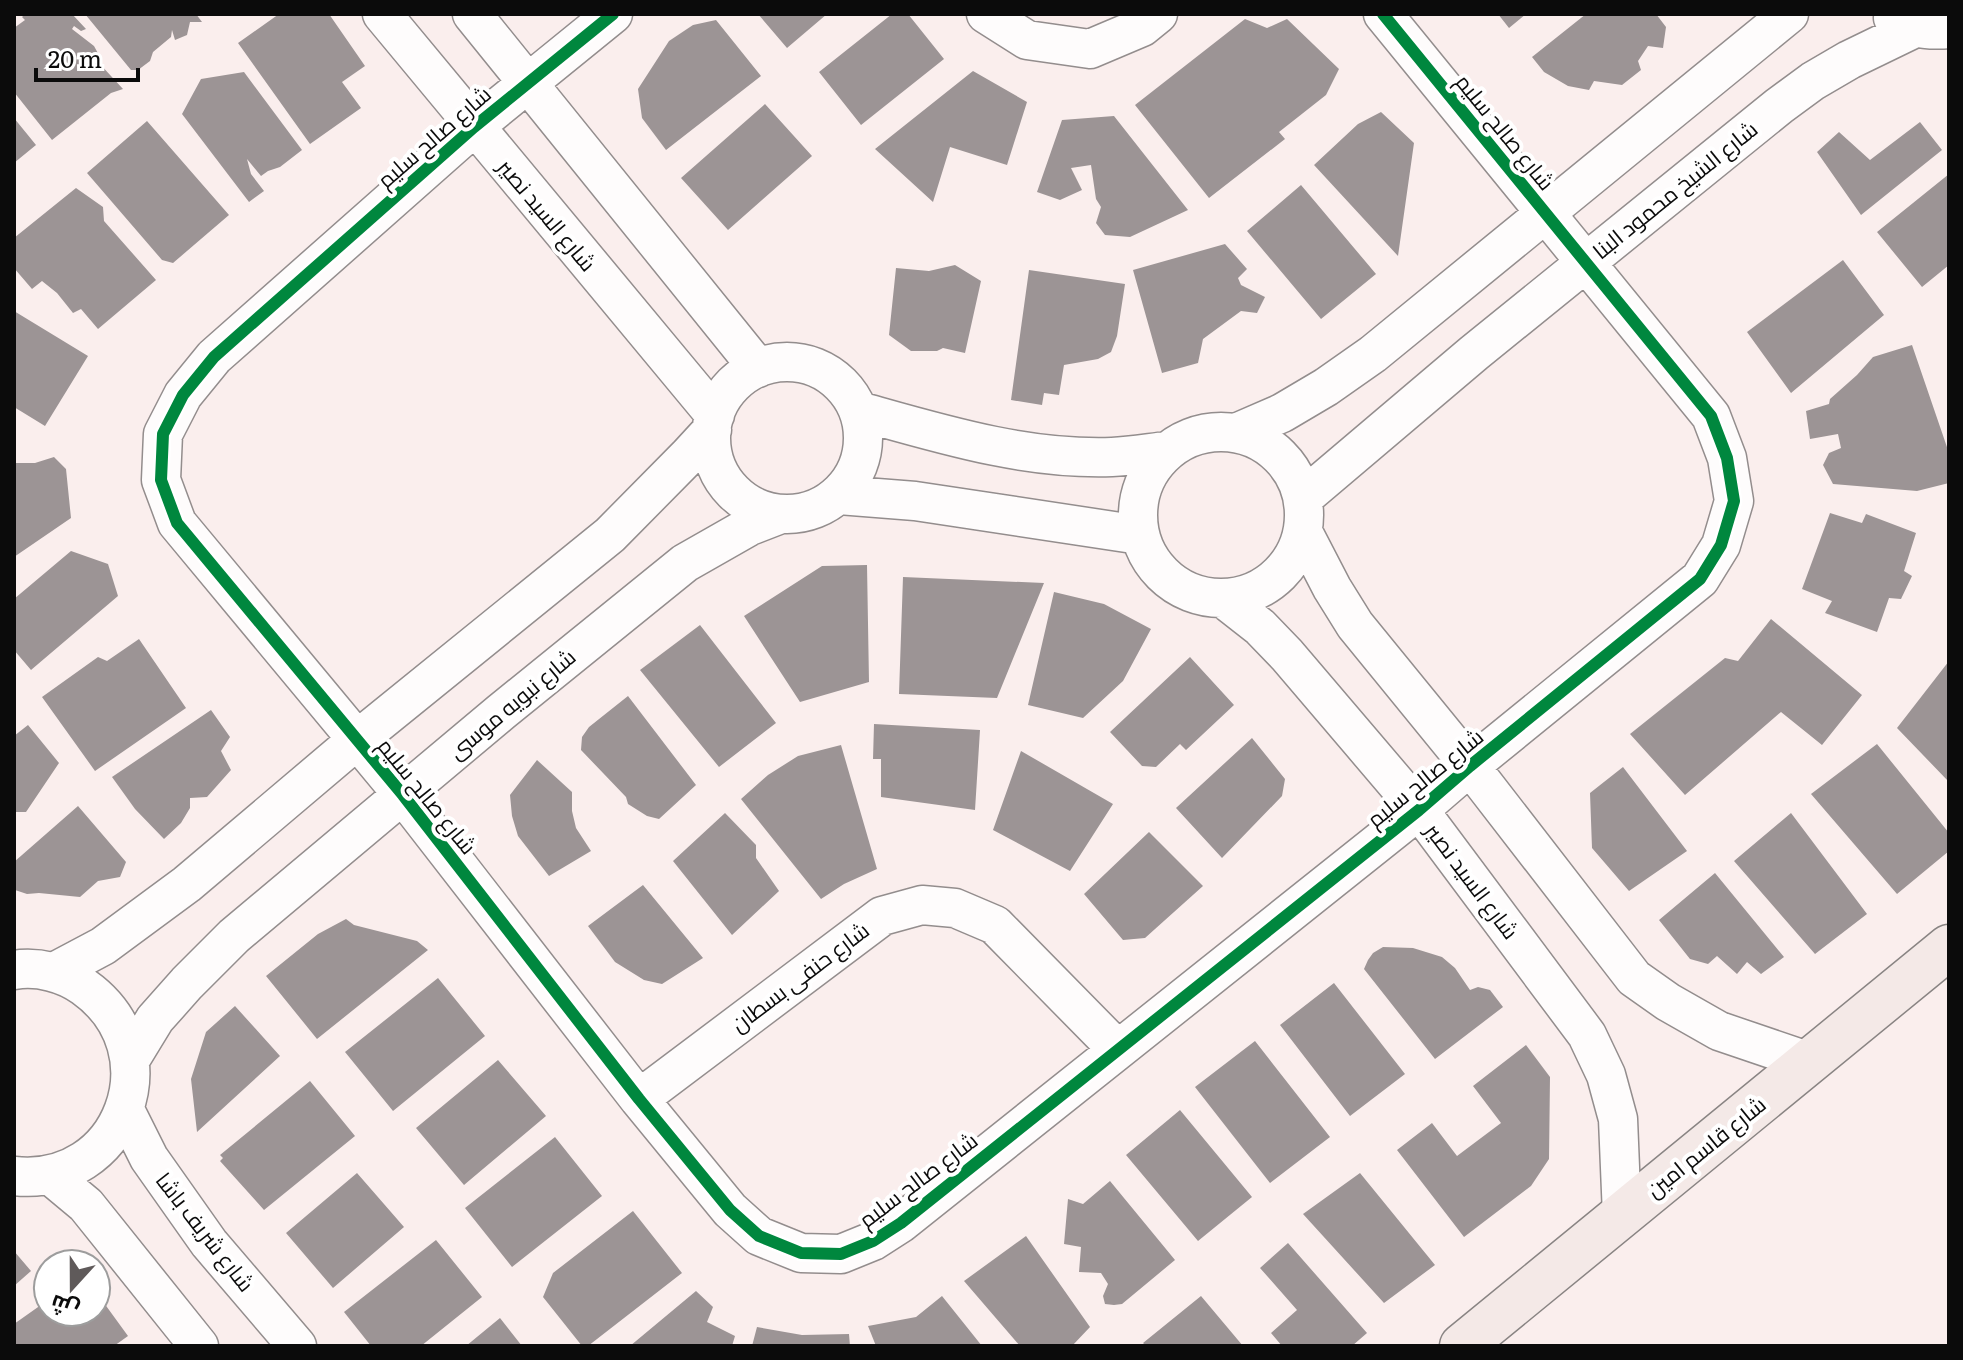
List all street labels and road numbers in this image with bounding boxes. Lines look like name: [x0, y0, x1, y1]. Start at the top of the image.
street label: شارع صالح سليم: [1448, 66, 1564, 197]
street label: شارع صالح سليم: [369, 77, 498, 196]
street label: شارع الشيخ محمود البنا: [1584, 112, 1764, 266]
street label: شارع السيد نصير: [490, 149, 605, 278]
street label: شارع نبويه موسى: [440, 640, 582, 766]
street label: شارع صالح سليم: [1359, 719, 1490, 835]
street label: شارع صالح سليم: [370, 730, 486, 861]
street label: شارع السيد نصير: [1417, 813, 1528, 945]
street label: شارع حنفى بسطان: [723, 913, 875, 1039]
street label: شارع قاسم امين: [1638, 1087, 1773, 1205]
street label: شارع صالح سليم: [851, 1123, 984, 1235]
street label: شارع شريف باشا: [149, 1164, 263, 1298]

